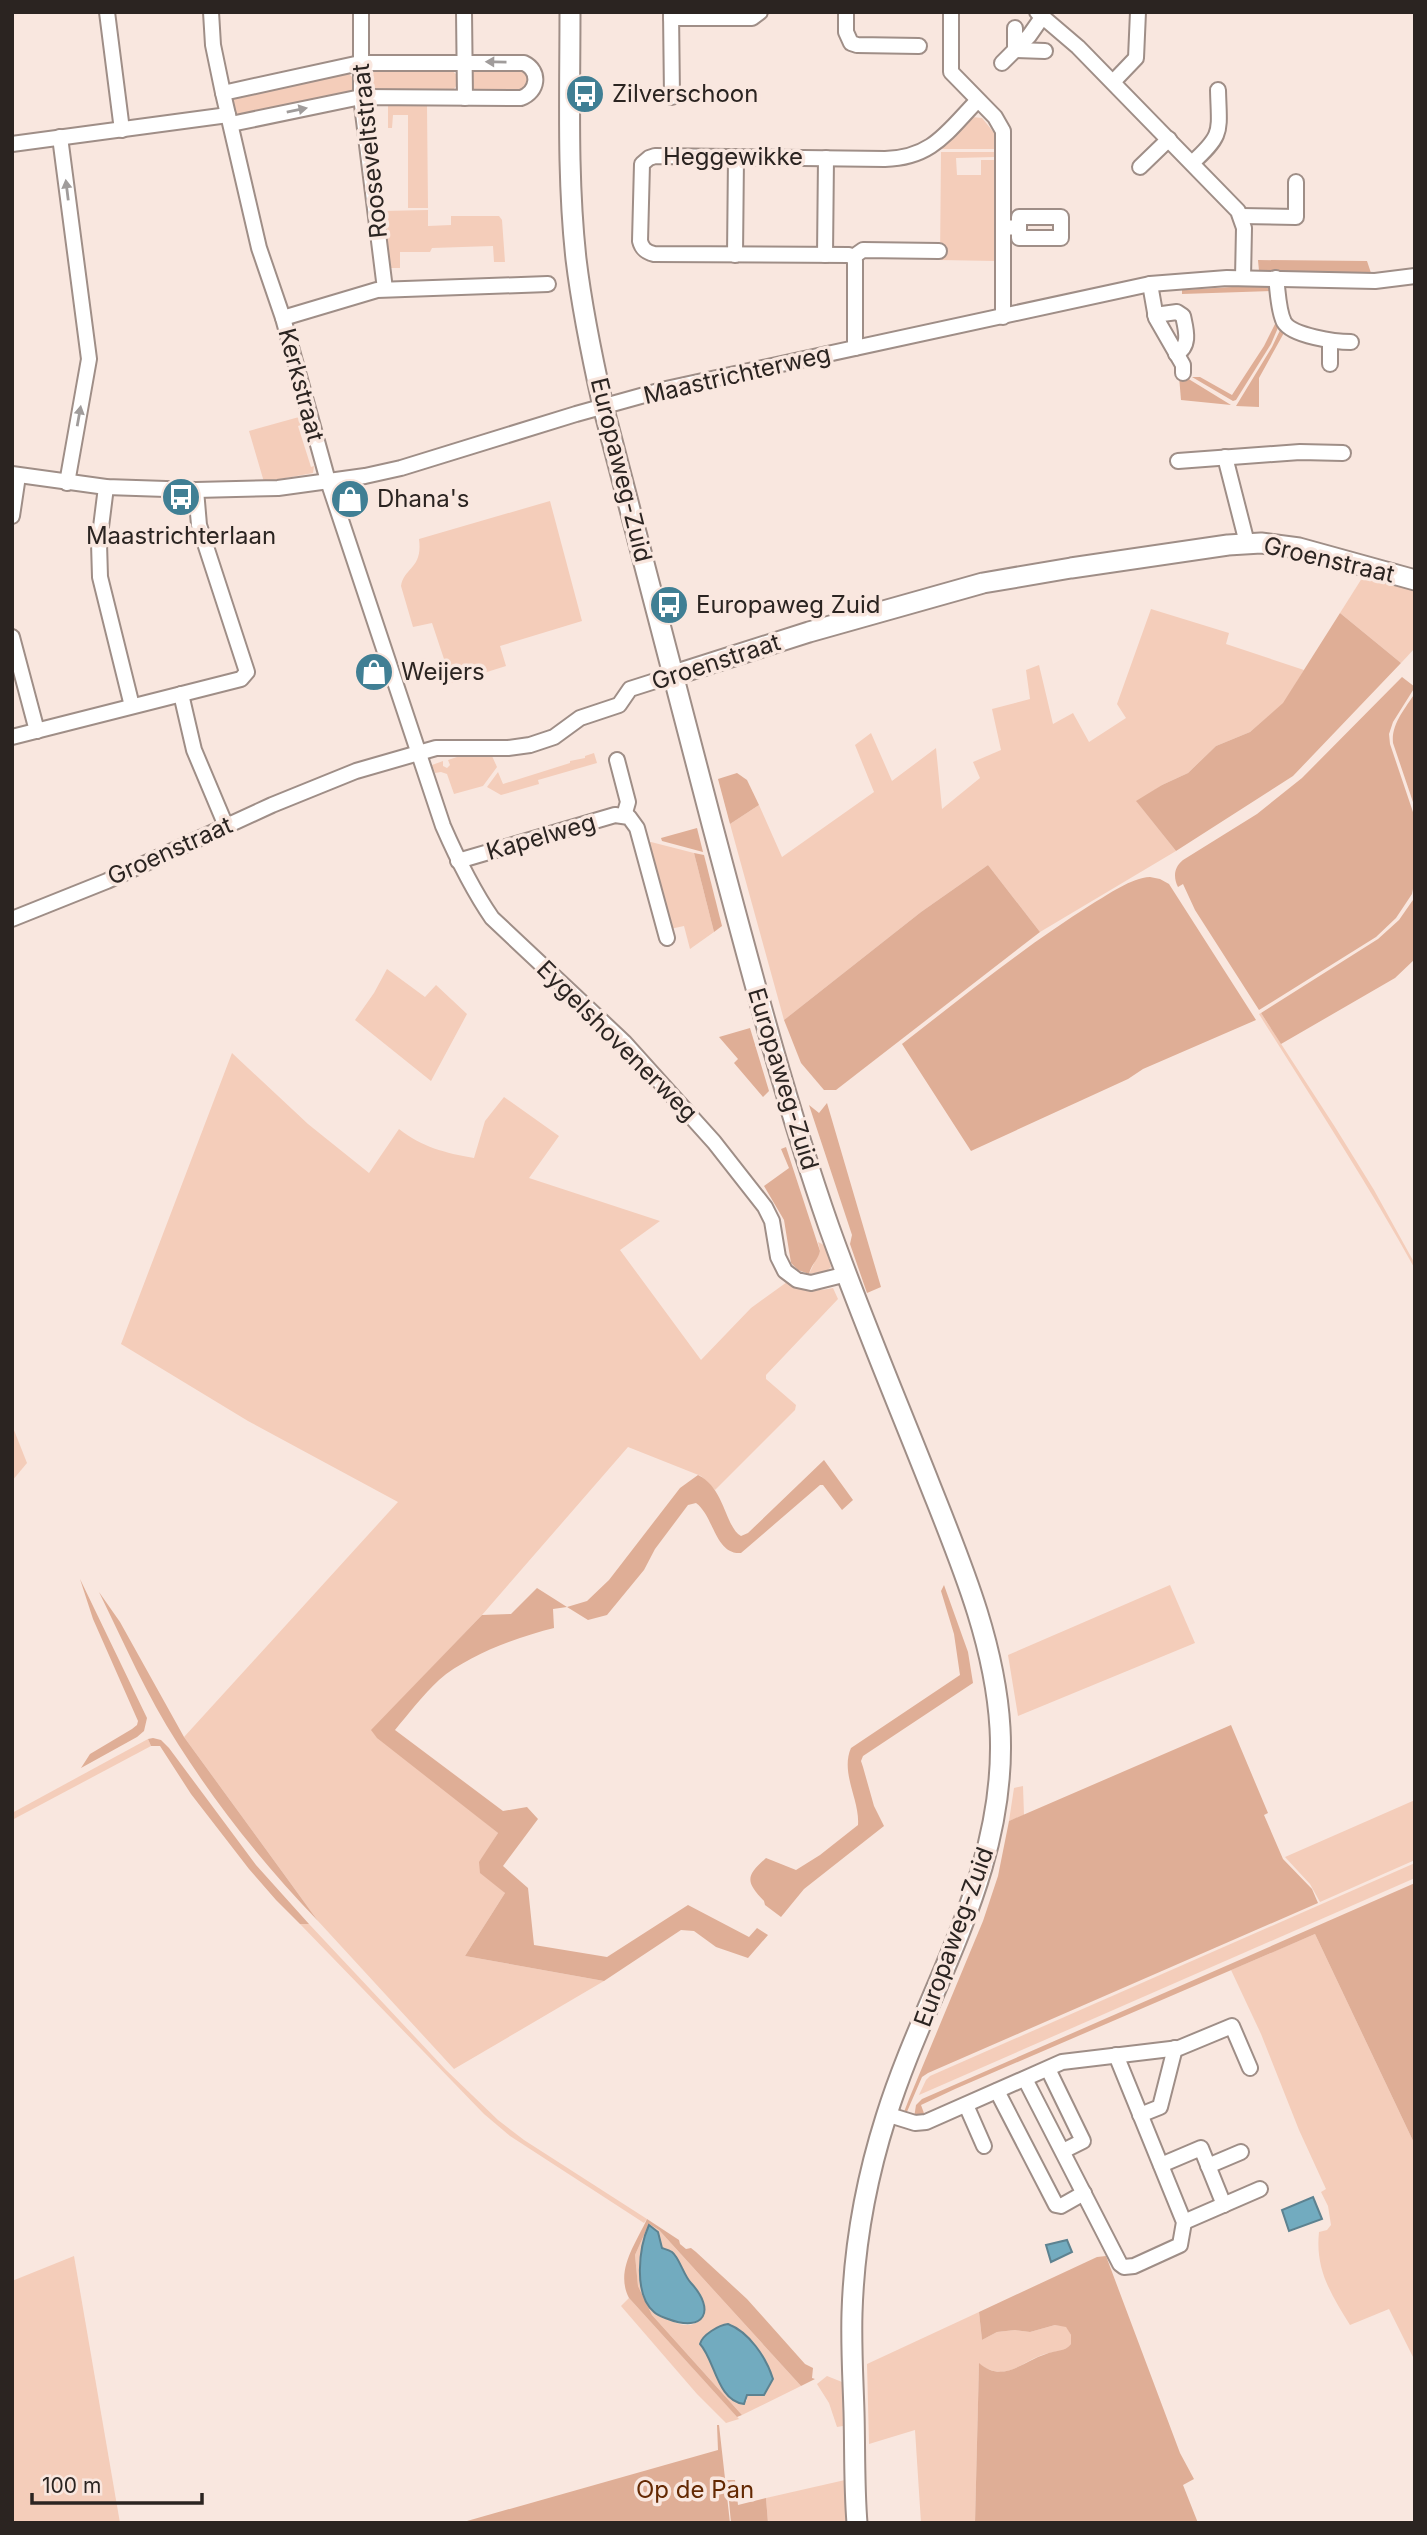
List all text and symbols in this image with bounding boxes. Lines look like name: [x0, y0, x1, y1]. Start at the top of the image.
one-way arrow: [485, 57, 507, 68]
street label: Rooseveltstraat: [346, 62, 393, 240]
bus stop icon: Zilverschoon: [564, 73, 606, 115]
place label: Zilverschoon: [612, 79, 758, 108]
one-way arrow: [286, 105, 308, 116]
street label: Heggewikke: [663, 142, 803, 171]
one-way arrow: [62, 179, 73, 201]
street label: Kerkstraat: [272, 325, 331, 445]
street label: Maastrichterweg: [641, 339, 833, 410]
street label: Europaweg-Zuid: [585, 375, 658, 565]
one-way arrow: [74, 405, 85, 427]
bus stop icon: Maastrichterlaan: [160, 476, 202, 518]
shop icon: Dhana's: [329, 478, 371, 520]
place label: Dhana's: [377, 484, 470, 513]
place label: Maastrichterlaan: [86, 521, 276, 550]
street label: Groenstraat: [1261, 530, 1398, 589]
bus stop icon: Europaweg Zuid: [648, 584, 690, 626]
place label: Europaweg Zuid: [696, 590, 881, 619]
street label: Groenstraat: [648, 627, 784, 696]
shop icon: Weijers: [353, 651, 395, 693]
place label: Weijers: [401, 657, 485, 686]
street label: Kapelweg: [483, 807, 599, 866]
street label: Groenstraat: [103, 810, 237, 891]
street label: Eygelshovenerweg: [531, 954, 704, 1127]
street label: Europaweg-Zuid: [742, 984, 825, 1173]
street label: Europaweg-Zuid: [908, 1843, 999, 2031]
scale bar: [32, 2462, 201, 2506]
text: 100 m: [42, 2473, 101, 2498]
park label: Op de Pan: [636, 2475, 754, 2504]

